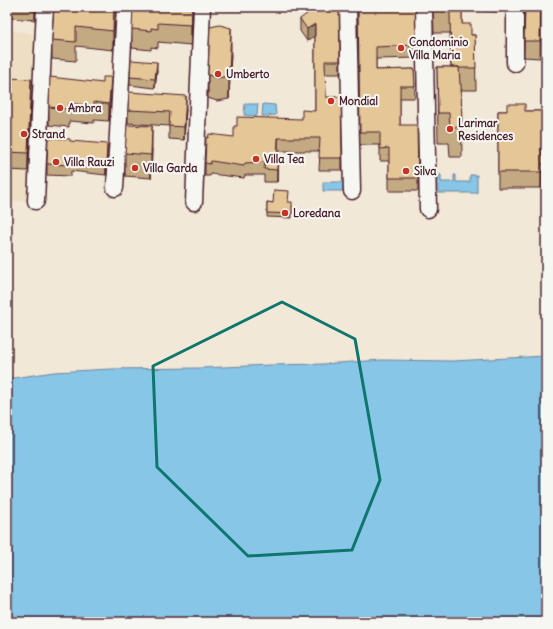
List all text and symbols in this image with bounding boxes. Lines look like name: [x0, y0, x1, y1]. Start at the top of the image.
place label: Condominio Villa Maria: [409, 35, 468, 62]
marker: Condominio Villa Maria: [396, 43, 406, 53]
place label: Umberto: [226, 67, 269, 81]
marker: Umberto: [213, 69, 223, 79]
place label: Mondial: [339, 94, 378, 108]
marker: Mondial: [326, 96, 336, 106]
place label: Ambra: [68, 101, 102, 115]
marker: Ambra: [55, 103, 65, 113]
place label: Larimar Residences: [458, 116, 513, 143]
marker: Larimar Residences: [445, 124, 455, 134]
place label: Strand: [32, 127, 66, 141]
marker: Strand: [19, 129, 29, 139]
place label: Villa Tea: [264, 152, 305, 166]
marker: Villa Tea: [251, 154, 261, 164]
place label: Villa Rauzi: [64, 155, 114, 169]
marker: Villa Rauzi: [51, 157, 61, 167]
place label: Villa Garda: [143, 161, 198, 175]
marker: Villa Garda: [130, 163, 140, 173]
place label: Silva: [414, 164, 437, 178]
marker: Silva: [401, 166, 411, 176]
place label: Loredana: [293, 206, 341, 220]
marker: Loredana: [280, 208, 290, 218]

